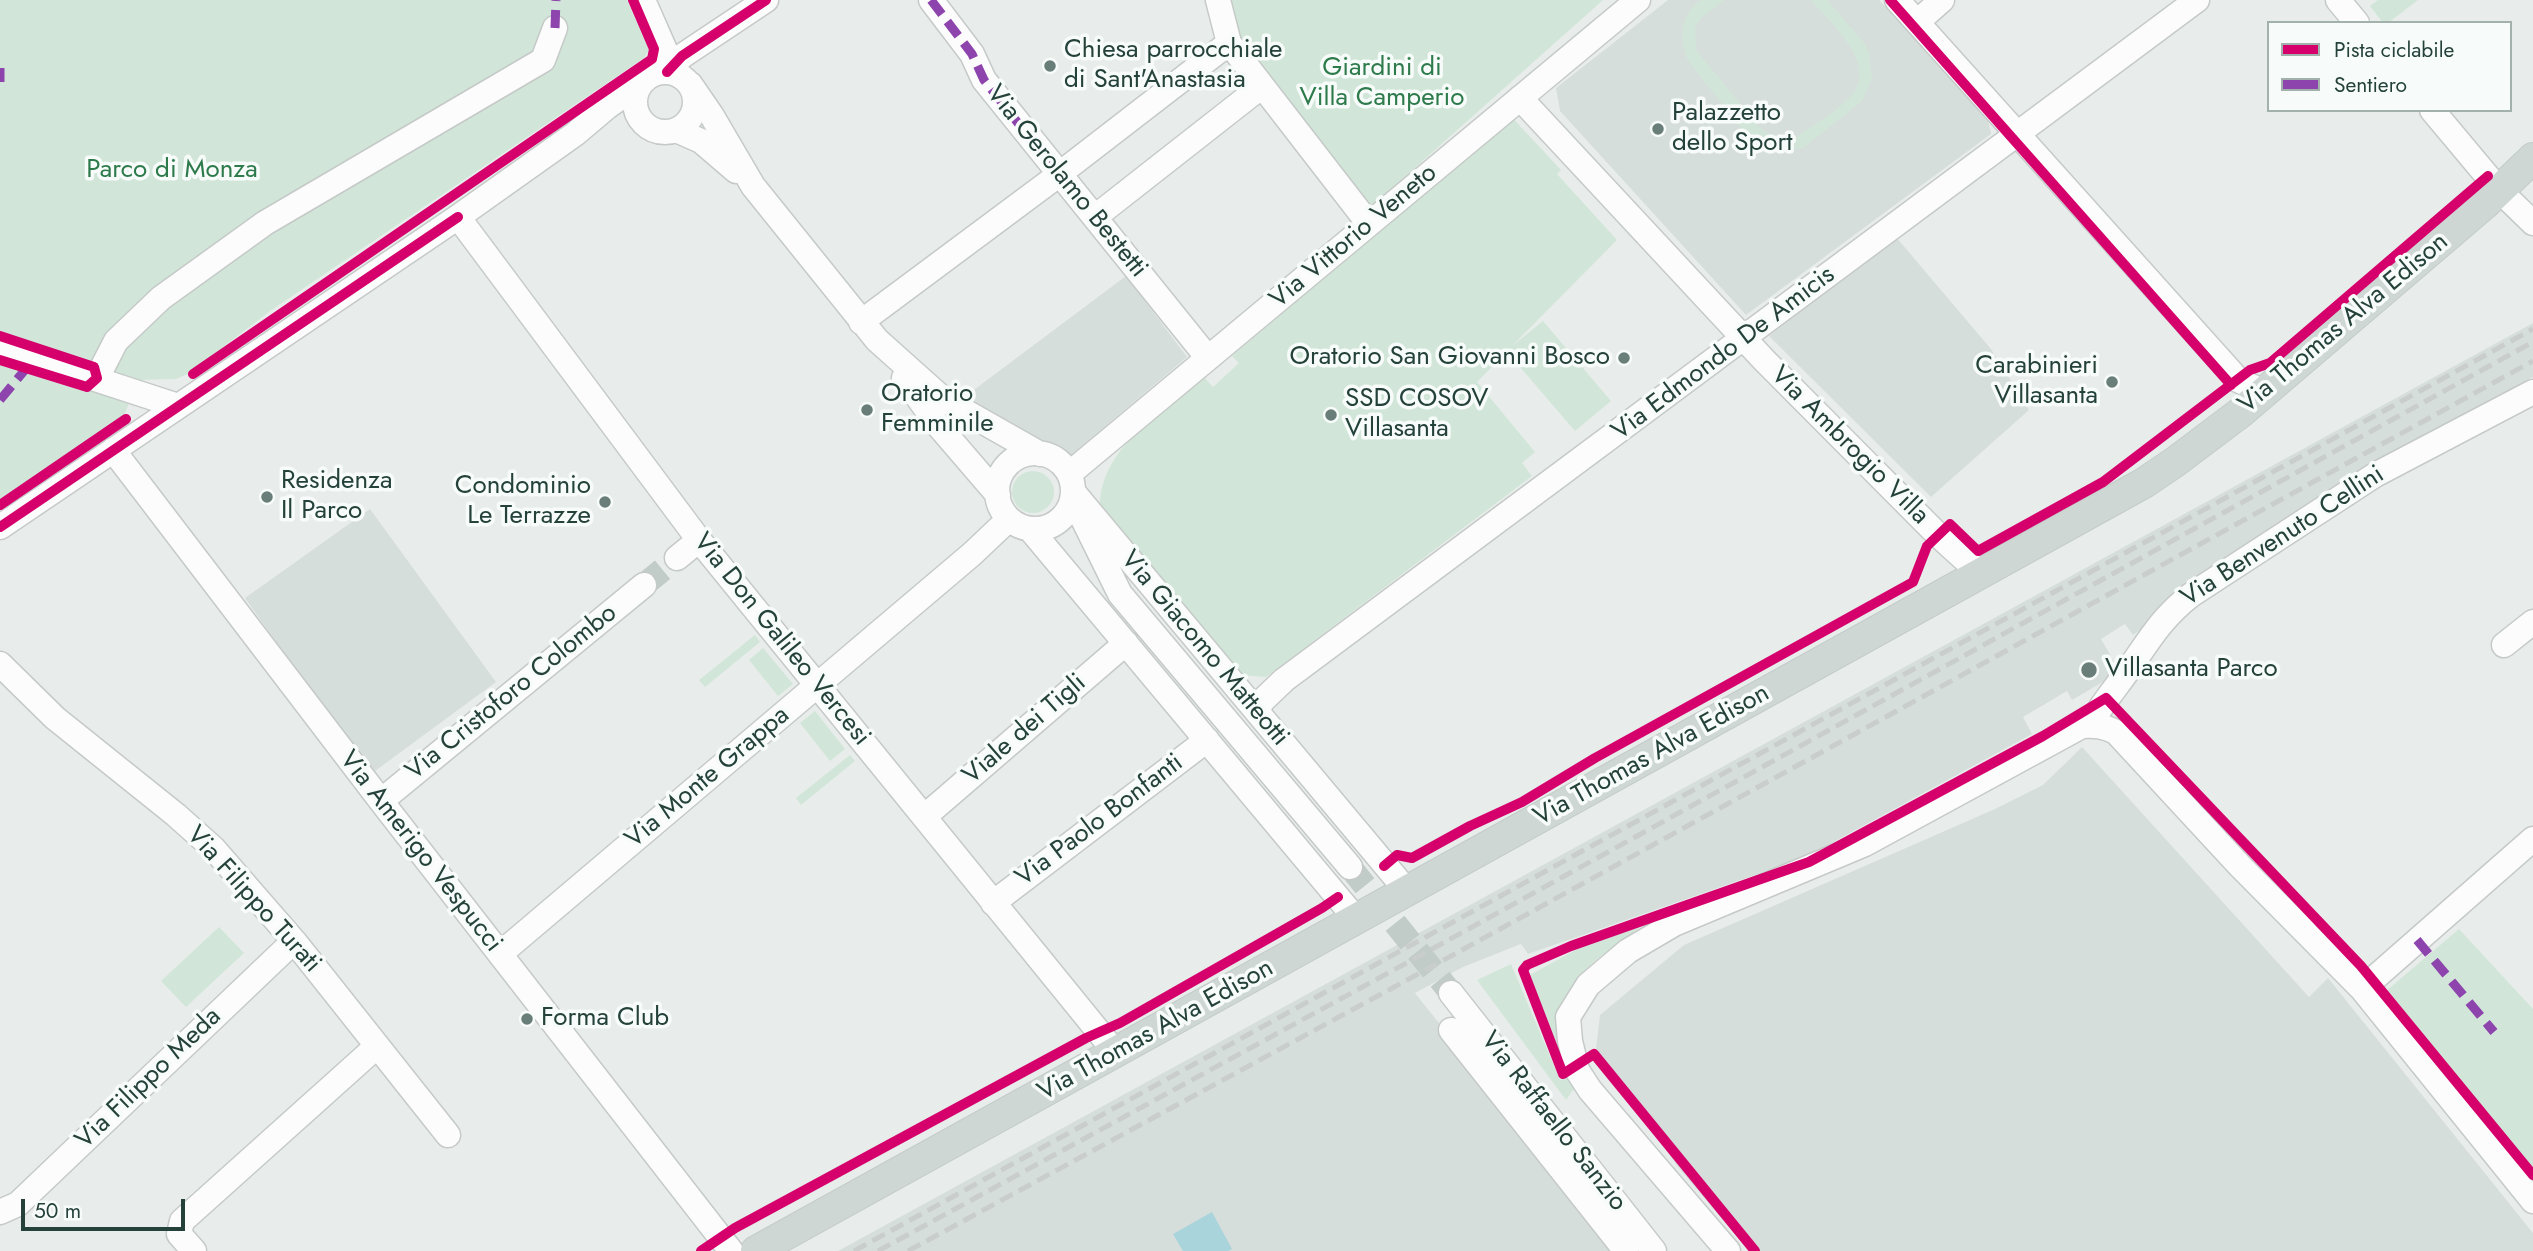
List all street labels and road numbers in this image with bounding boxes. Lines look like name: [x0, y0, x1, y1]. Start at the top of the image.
street label: Via Gerolamo Bestetti: [979, 80, 1153, 284]
street label: Via Vittorio Veneto: [1264, 158, 1444, 316]
street label: Via Thomas Alva Edison: [2233, 227, 2455, 421]
street label: Via Edmondo De Amicis: [1606, 260, 1842, 448]
street label: Via Ambrogio Villa: [1763, 360, 1935, 532]
street label: Via Benvenuto Cellini: [2176, 460, 2390, 614]
street label: Via Don Galileo Vercesi: [686, 527, 876, 753]
street label: Via Giacomo Matteotti: [1113, 545, 1295, 753]
street label: Via Cristoforo Colombo: [400, 598, 624, 788]
street label: Viale dei Tigli: [957, 668, 1093, 792]
street label: Via Thomas Alva Edison: [1529, 678, 1775, 834]
street label: Via Monte Grappa: [620, 700, 796, 856]
street label: Via Amerigo Vespucci: [332, 745, 508, 959]
street label: Via Paolo Bonfanti: [1010, 748, 1190, 894]
street label: Via Filippo Turati: [179, 820, 327, 980]
street label: Via Thomas Alva Edison: [1033, 953, 1279, 1109]
street label: Via Filippo Meda: [70, 1002, 228, 1156]
street label: Via Raffaello Sanzio: [1473, 1026, 1633, 1218]

